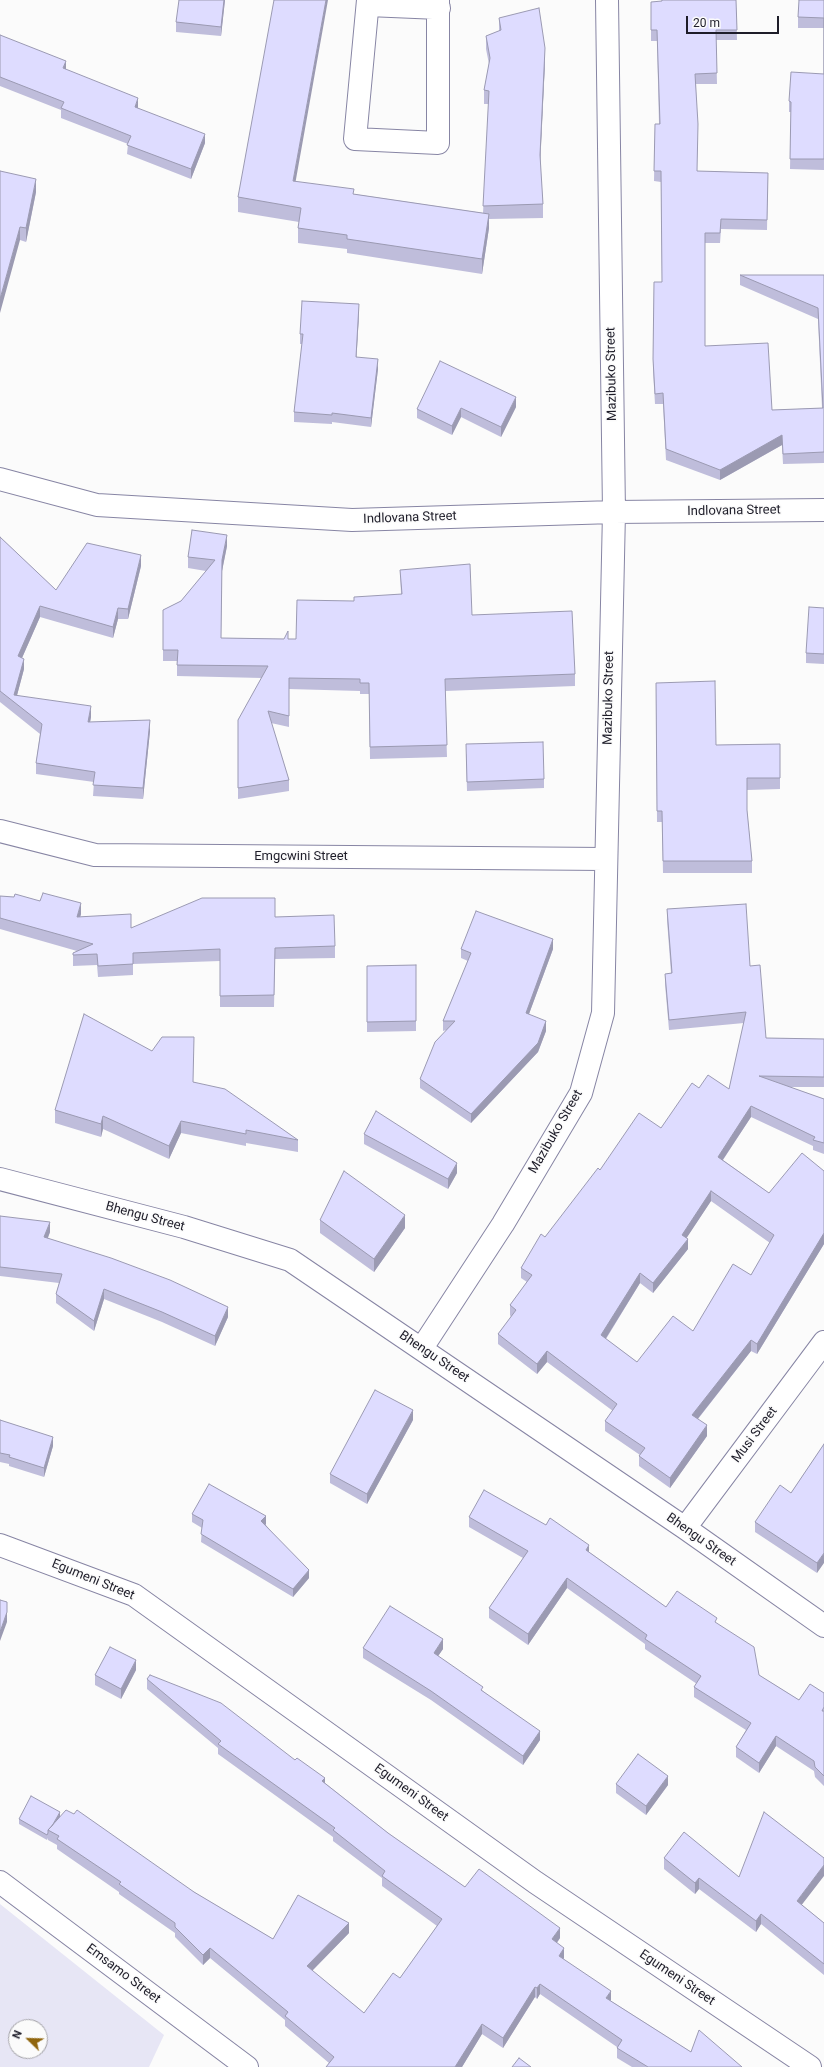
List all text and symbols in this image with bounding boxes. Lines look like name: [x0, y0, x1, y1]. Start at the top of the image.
scale bar: [688, 8, 781, 34]
text: 20 m: [693, 16, 720, 30]
street label: Mazibuko Street: [603, 327, 621, 421]
street label: Indlovana Street: [687, 502, 781, 520]
street label: Indlovana Street: [363, 509, 457, 527]
street label: Mazibuko Street: [600, 651, 618, 745]
street label: Emgcwini Street: [254, 849, 348, 865]
street label: Mazibuko Street: [526, 1087, 586, 1177]
street label: Bhengu Street: [104, 1199, 186, 1235]
street label: Bhengu Street: [396, 1328, 472, 1386]
street label: Musi Street: [729, 1404, 781, 1466]
street label: Bhengu Street: [663, 1510, 739, 1570]
street label: Egumeni Street: [49, 1556, 137, 1604]
street label: Egumeni Street: [371, 1761, 451, 1825]
street label: Emsamo Street: [83, 1941, 163, 2007]
street label: Egumeni Street: [636, 1947, 718, 2009]
north arrow: [8, 2019, 48, 2059]
text: N: [10, 2028, 25, 2041]

